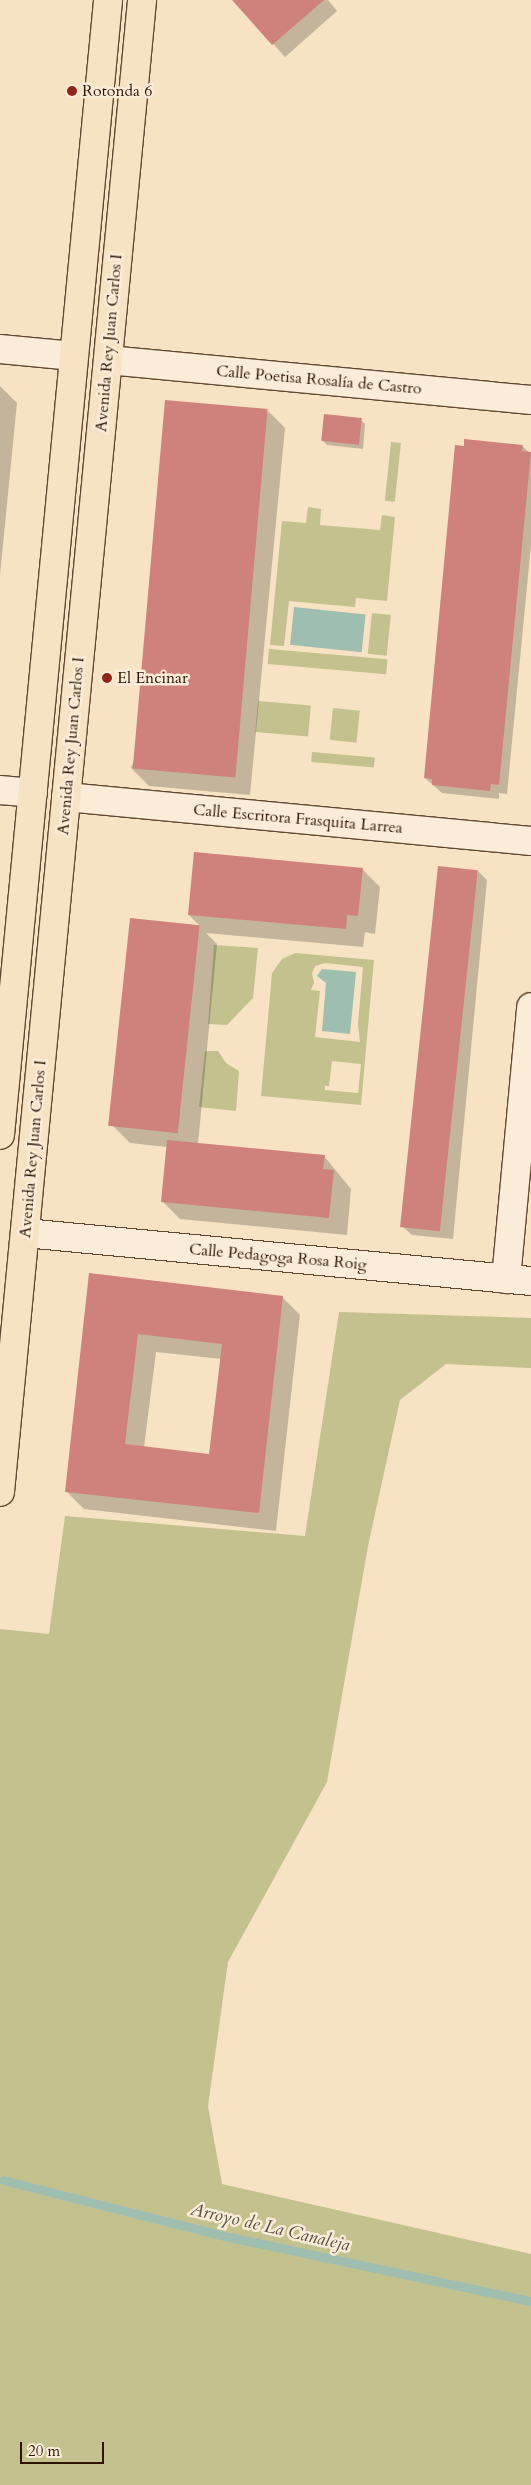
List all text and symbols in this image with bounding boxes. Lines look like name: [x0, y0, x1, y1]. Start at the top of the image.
place label: Rotonda 6: [82, 81, 152, 101]
marker: Rotonda 6: [66, 85, 78, 97]
street label: Avenida Rey Juan Carlos I: [92, 253, 126, 433]
street label: Calle Poetisa Rosalía de Castro: [215, 361, 423, 399]
street label: Avenida Rey Juan Carlos I: [54, 656, 88, 836]
place label: El Encinar: [117, 668, 188, 688]
marker: El Encinar: [101, 672, 113, 684]
street label: Calle Escritora Frasquita Larrea: [192, 800, 404, 838]
street label: Avenida Rey Juan Carlos I: [16, 1059, 50, 1239]
street label: Calle Pedagoga Rosa Roig: [188, 1240, 368, 1274]
water label: Arroyo de La Canaleja: [188, 2199, 352, 2257]
scale bar: [22, 2432, 106, 2464]
text: 20 m: [28, 2441, 60, 2461]

